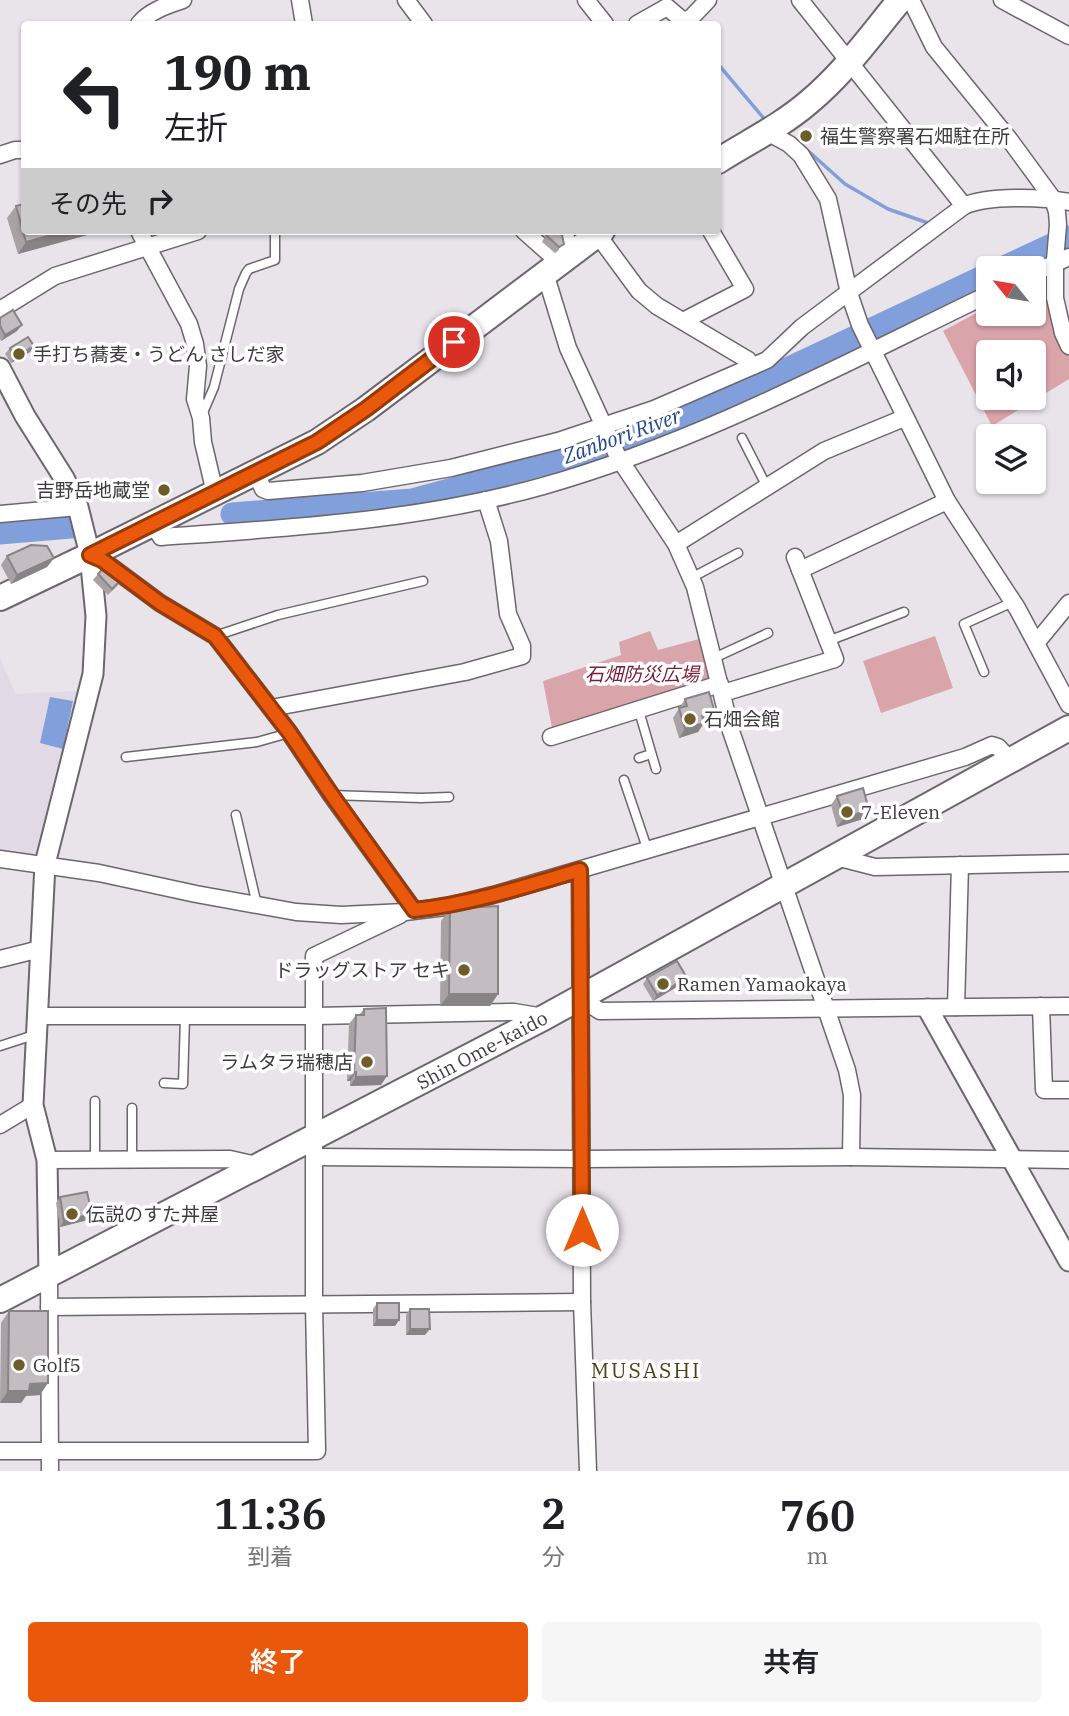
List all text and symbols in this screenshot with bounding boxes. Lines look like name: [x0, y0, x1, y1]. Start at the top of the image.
text: 190 m: [164, 40, 311, 103]
icon: left: [49, 49, 140, 140]
text: 左折: [164, 106, 228, 148]
place label: 福生警察署石畑駐在所: [820, 124, 1010, 148]
marker: 福生警察署石畑駐在所: [798, 128, 814, 144]
icon: right: [141, 182, 179, 220]
text: その先: [49, 186, 127, 220]
north arrow: [976, 256, 1046, 326]
map controls: [976, 256, 1046, 494]
pin: [424, 312, 484, 372]
icon: arrive: [435, 323, 473, 361]
button: sound: [976, 340, 1046, 410]
place label: 手打ち蕎麦・うどん さしだ家: [33, 342, 284, 366]
marker: 手打ち蕎麦・うどん さしだ家: [11, 346, 27, 362]
water label: Zanbori River: [558, 400, 685, 470]
button: layers: [976, 424, 1046, 494]
place label: 吉野岳地蔵堂: [36, 478, 150, 502]
marker: 吉野岳地蔵堂: [156, 482, 172, 498]
park label: 石畑防災広場: [585, 662, 701, 686]
place label: 石畑会館: [704, 707, 780, 731]
marker: 石畑会館: [682, 711, 698, 727]
place label: 7-Eleven: [861, 800, 940, 824]
marker: 7-Eleven: [839, 804, 855, 820]
place label: ドラッグストア セキ: [275, 958, 450, 982]
marker: ドラッグストア セキ: [456, 962, 472, 978]
place label: Ramen Yamaokaya: [677, 972, 847, 996]
marker: Ramen Yamaokaya: [655, 976, 671, 992]
street label: Shin Ome-kaido: [412, 1005, 552, 1095]
place label: ラムタラ瑞穂店: [221, 1050, 353, 1074]
marker: ラムタラ瑞穂店: [359, 1054, 375, 1070]
position arrow: [545, 1193, 619, 1267]
place label: 伝説のすた丼屋: [86, 1202, 219, 1226]
marker: 伝説のすた丼屋: [64, 1206, 80, 1222]
place label: Golf5: [33, 1353, 81, 1377]
district label: MUSASHI: [591, 1356, 701, 1384]
marker: Golf5: [11, 1357, 27, 1373]
text: 11:36: [214, 1486, 327, 1541]
text: 2: [541, 1486, 566, 1541]
text: 760: [780, 1488, 855, 1543]
text: m: [806, 1540, 828, 1570]
text: 到着: [247, 1541, 293, 1571]
text: 分: [542, 1541, 565, 1571]
button: 終了: [28, 1622, 528, 1702]
button: 共有: [542, 1622, 1041, 1702]

